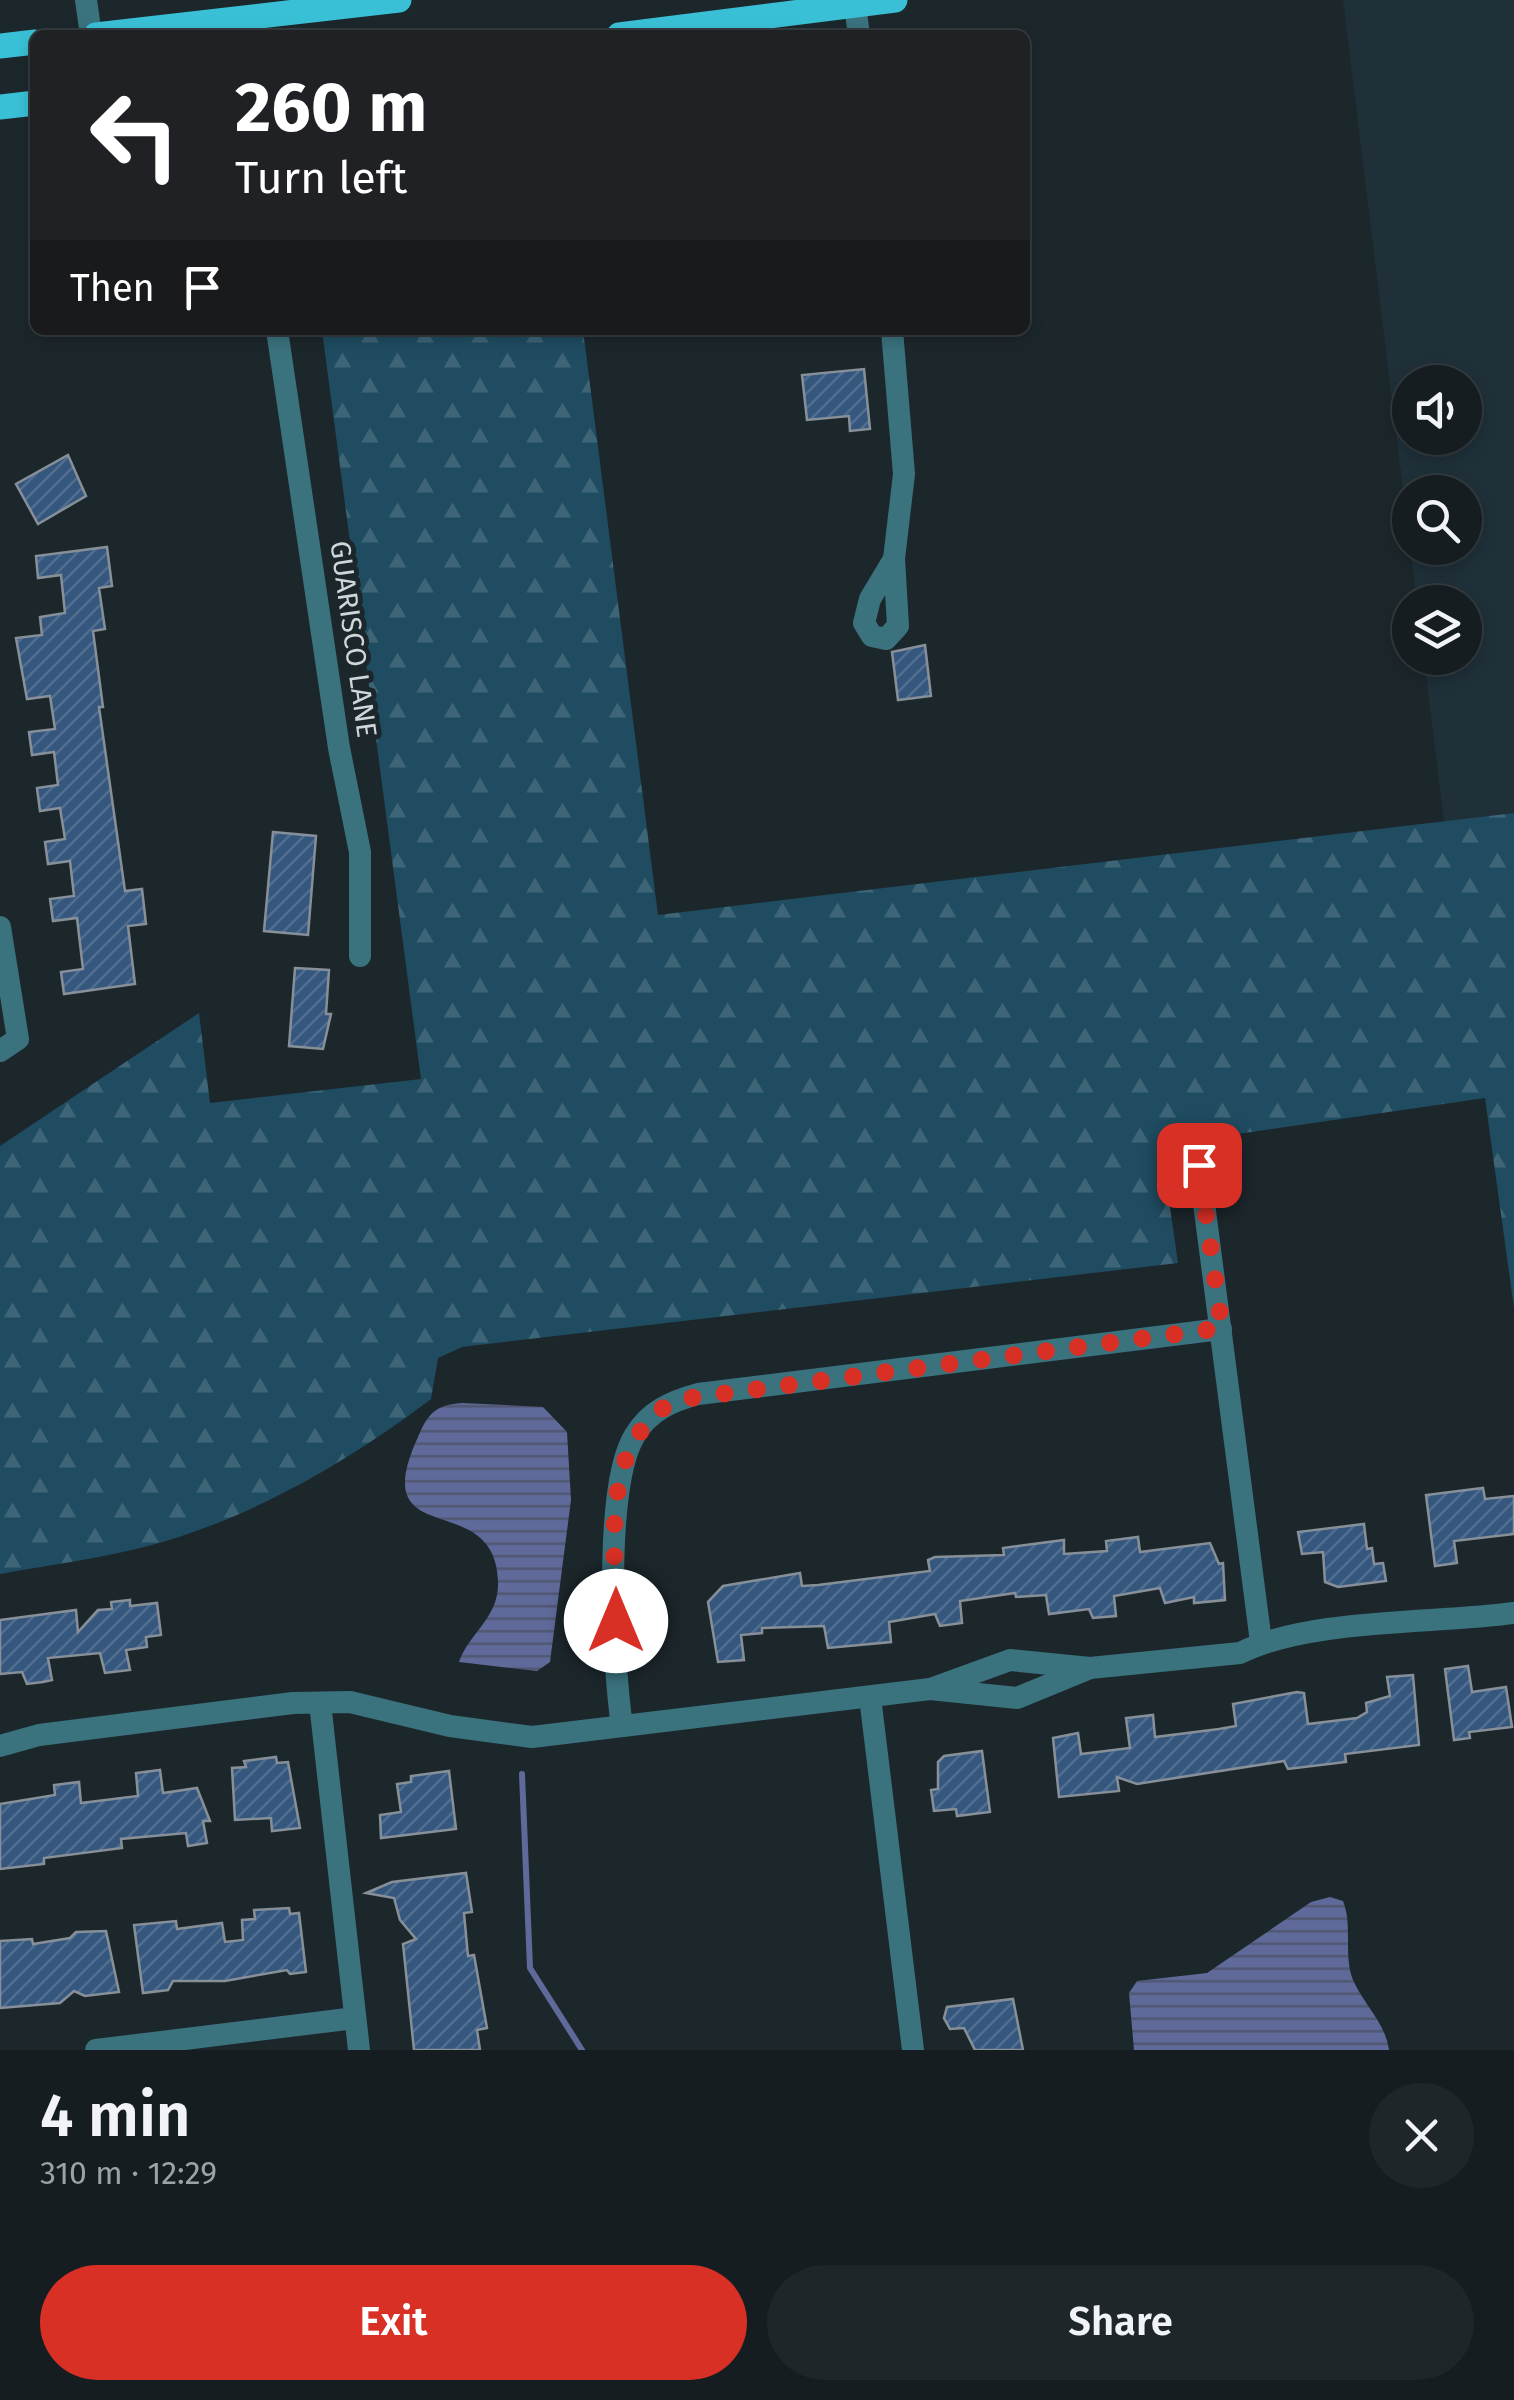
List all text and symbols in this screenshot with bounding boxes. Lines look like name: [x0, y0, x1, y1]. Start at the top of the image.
text: 260 m: [235, 66, 427, 150]
icon: left: [70, 70, 200, 200]
text: Turn left: [235, 151, 407, 205]
icon: arrive: [175, 260, 230, 315]
text: Then: [70, 265, 155, 311]
map controls: [1392, 365, 1482, 675]
button: sound: [1392, 365, 1482, 455]
button: search: [1392, 475, 1482, 565]
street label: GUARISCO LANE: [323, 539, 384, 740]
button: layers: [1392, 585, 1482, 675]
pin: [1157, 1123, 1242, 1208]
icon: arrive: [1172, 1138, 1227, 1193]
position arrow: [564, 1569, 668, 1673]
text: 4 min: [40, 2080, 191, 2152]
button: close: [1369, 2083, 1474, 2188]
text: 310 m · 12:29: [40, 2154, 217, 2192]
button: Exit: [40, 2265, 747, 2380]
button: Share: [767, 2265, 1474, 2380]

